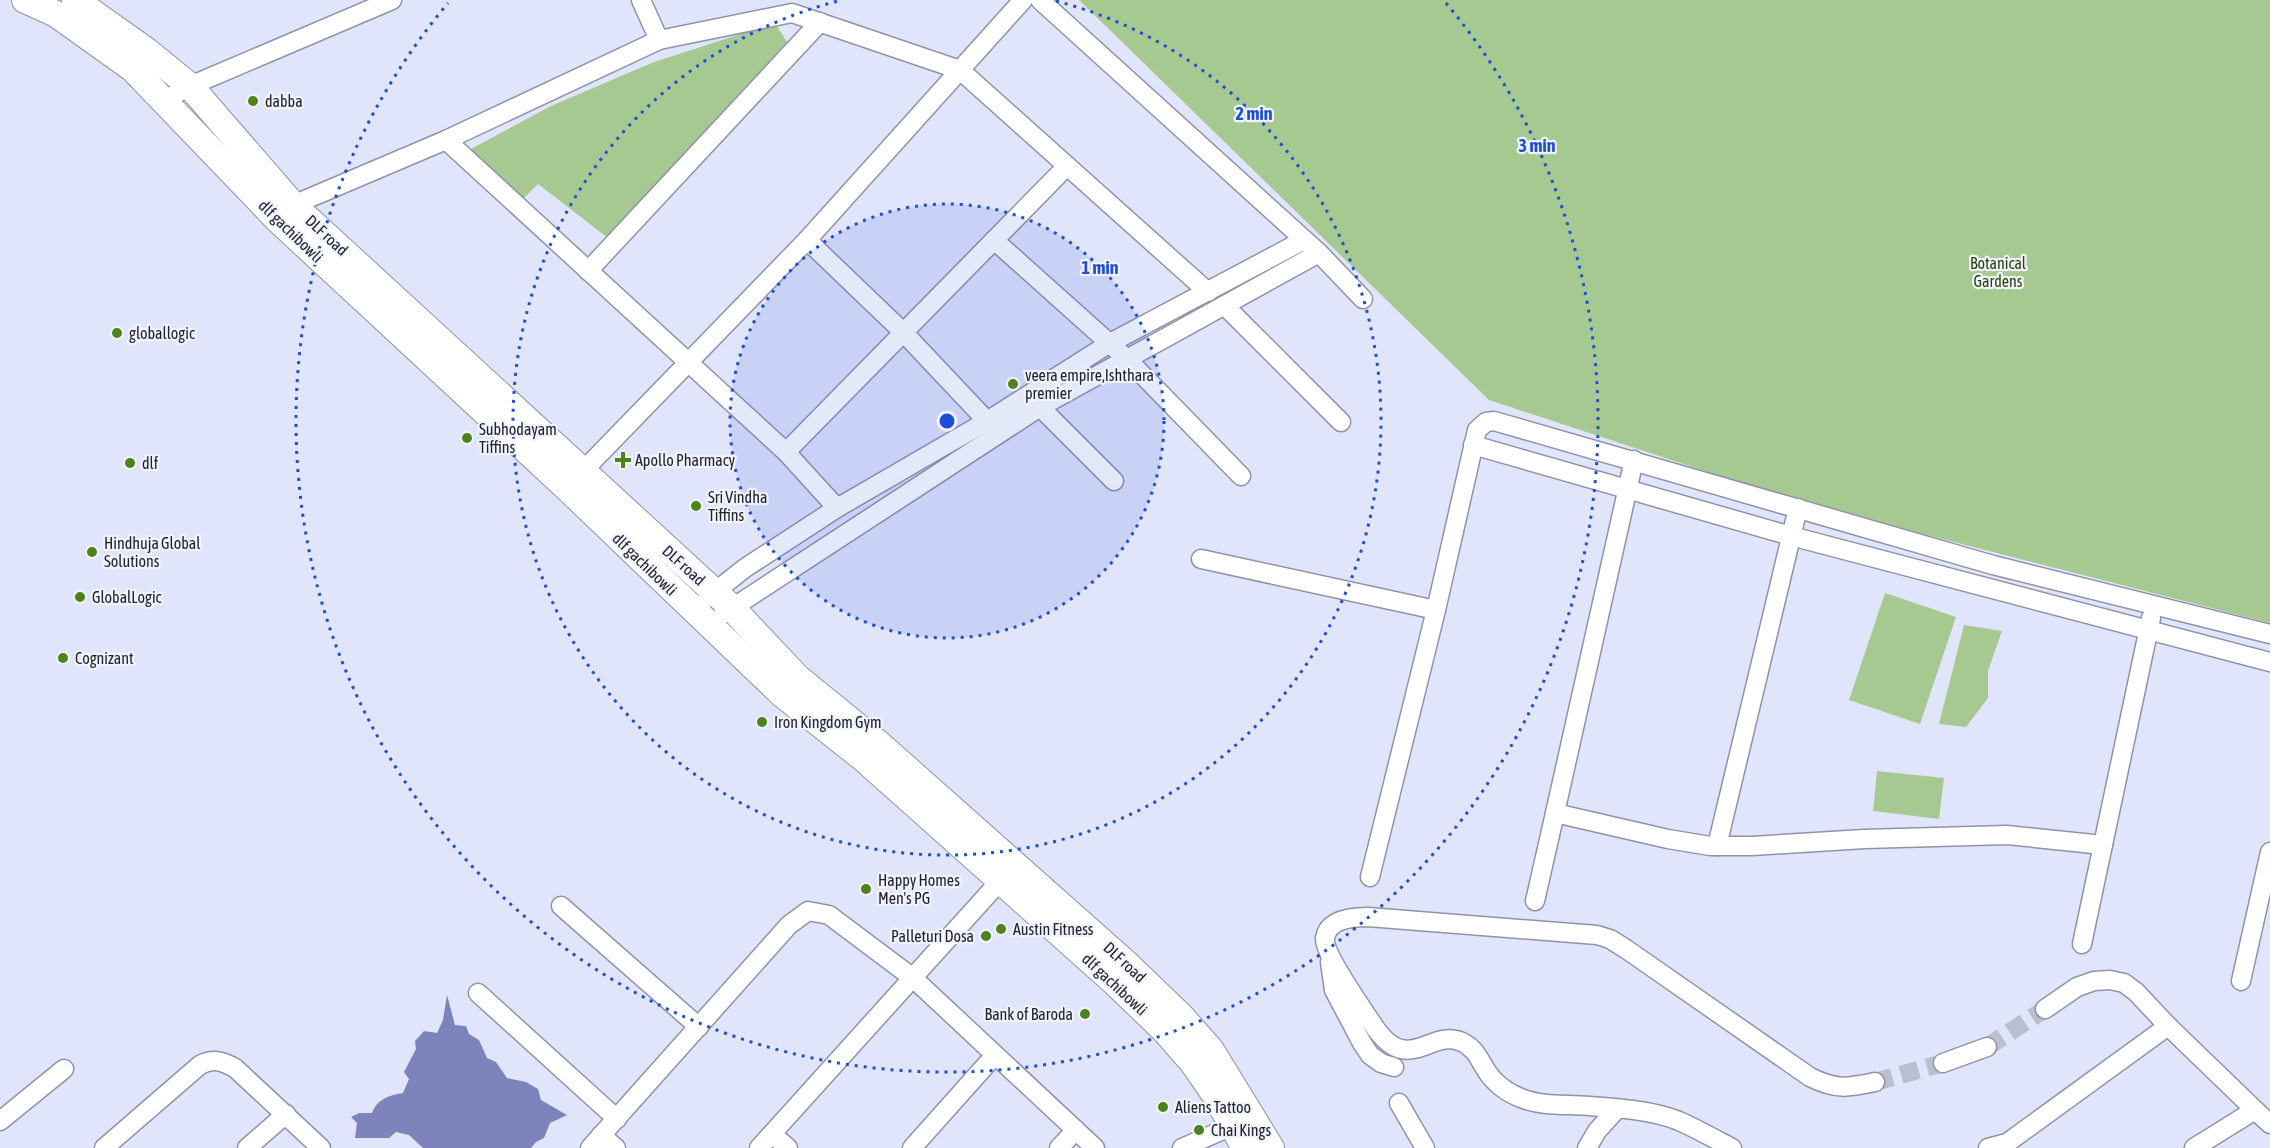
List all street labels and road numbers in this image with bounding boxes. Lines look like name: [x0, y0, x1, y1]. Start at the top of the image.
street label: dlf gachibowli: [254, 196, 327, 267]
street label: DLF road: [302, 211, 352, 259]
street label: dlf gachibowli: [608, 529, 681, 600]
street label: DLF road: [659, 541, 709, 589]
street label: DLF road: [1100, 938, 1150, 986]
street label: dlf gachibowli: [1078, 949, 1151, 1019]

